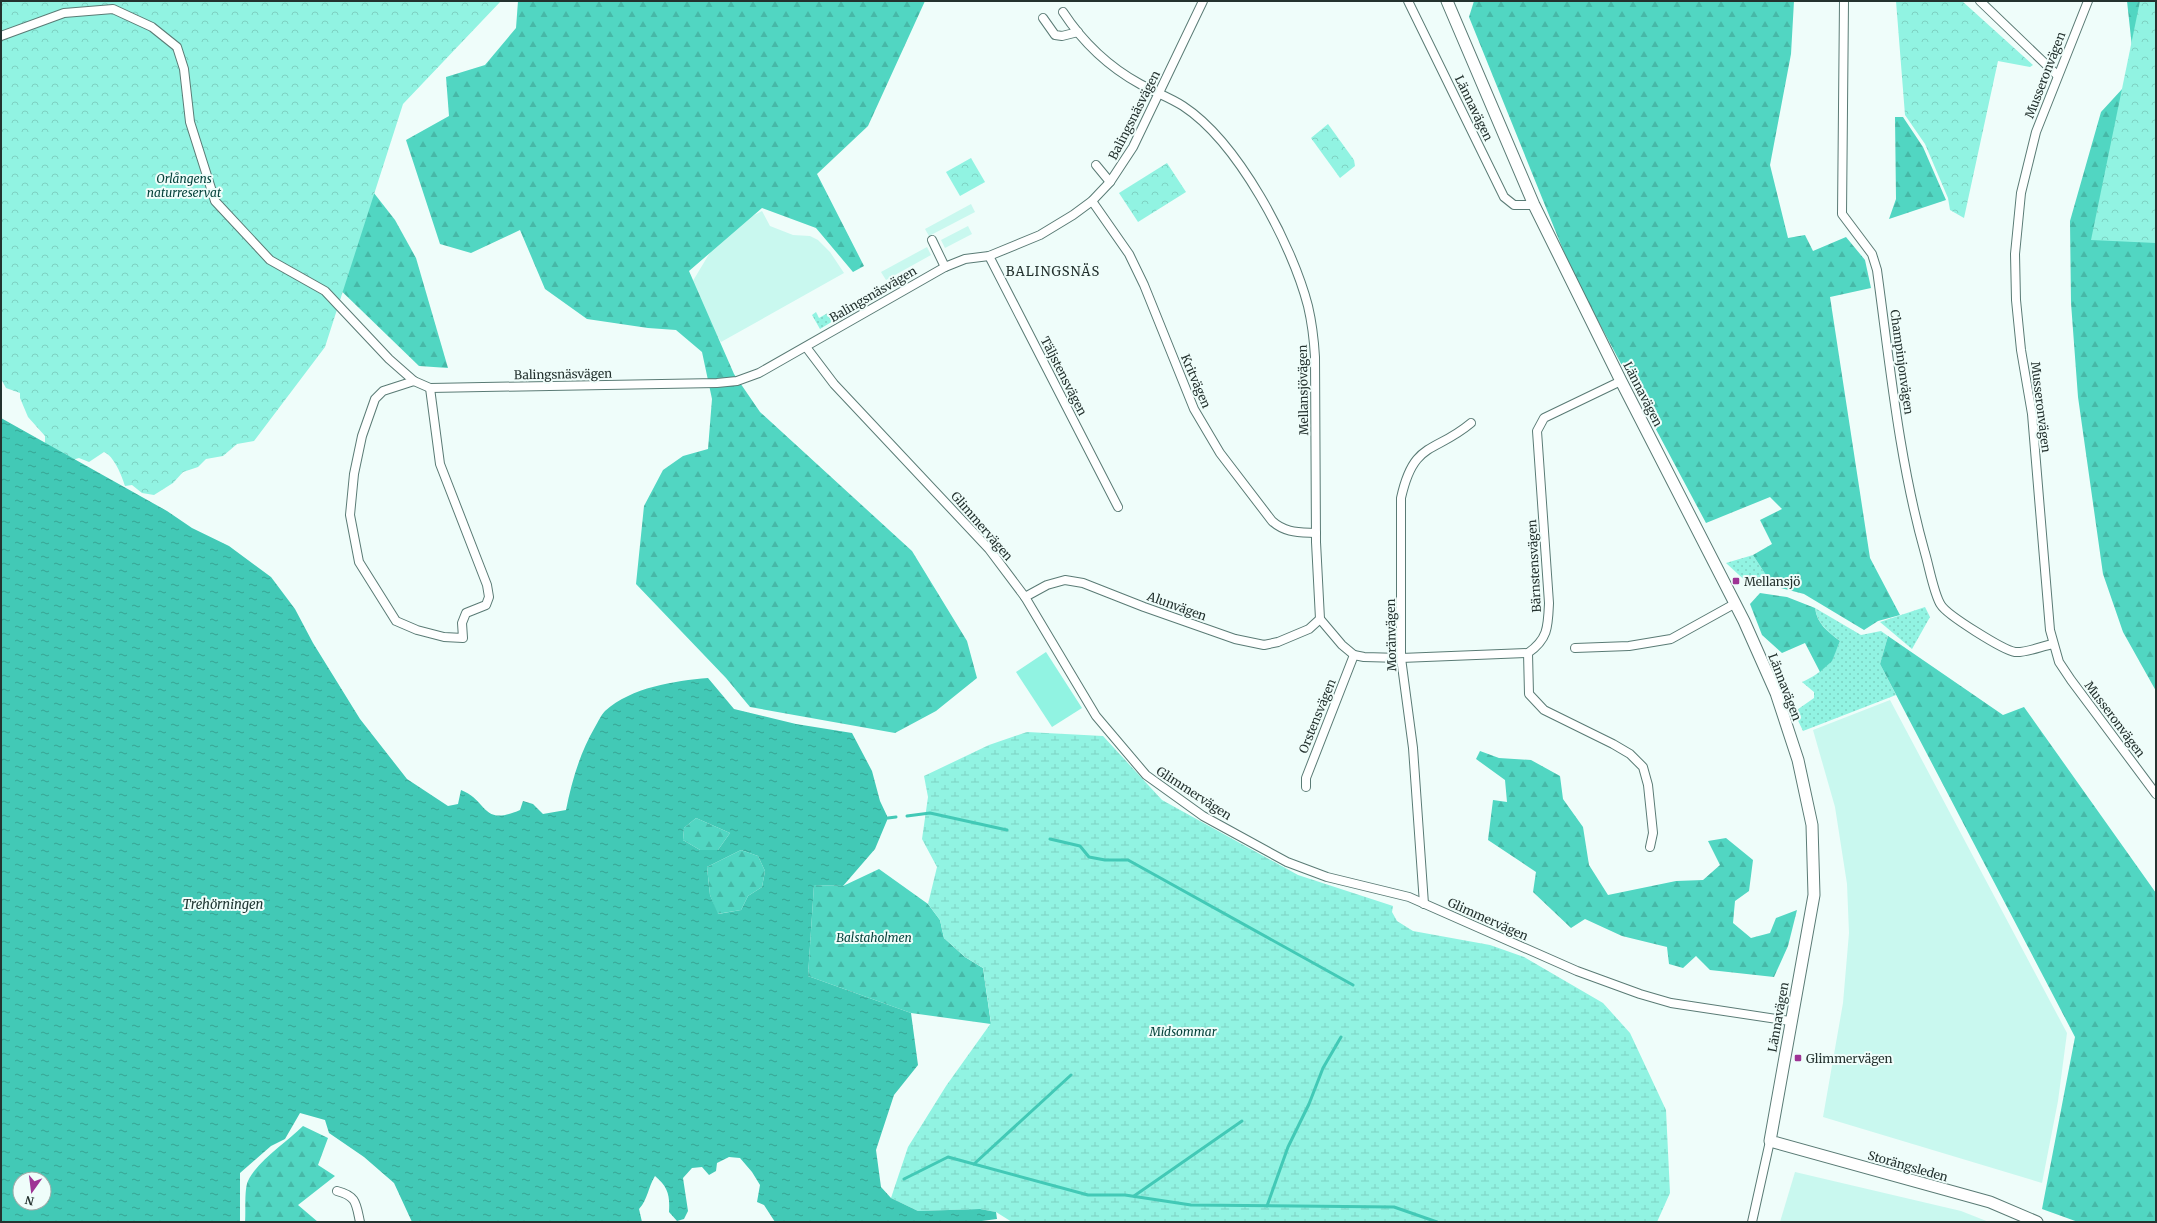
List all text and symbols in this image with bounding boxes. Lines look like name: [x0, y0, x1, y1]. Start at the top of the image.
street label: Musseronvägen: [2022, 30, 2068, 120]
street label: Balingsnäsvägen: [1105, 68, 1163, 162]
street label: Lännavägen: [1452, 73, 1496, 143]
park label: Orlångens naturreservat: [147, 171, 222, 200]
street label: Balingsnäsvägen: [827, 263, 919, 325]
district label: BALINGSNÄS: [1006, 263, 1100, 280]
street label: Champinjonvägen: [1887, 309, 1917, 415]
street label: Täljstensvägen: [1038, 334, 1090, 418]
street label: Mellansjövägen: [1295, 344, 1311, 435]
street label: Kritvägen: [1178, 352, 1214, 410]
street label: Lännavägen: [1620, 359, 1666, 429]
street label: Musseronvägen: [2028, 361, 2054, 453]
street label: Balingsnäsvägen: [514, 366, 612, 382]
street label: Glimmervägen: [948, 488, 1016, 564]
street label: Bärnstensvägen: [1524, 519, 1544, 613]
place label: Mellansjö: [1744, 574, 1800, 589]
marker: Mellansjö: [1731, 576, 1741, 586]
street label: Alunvägen: [1144, 588, 1209, 624]
street label: Moränvägen: [1383, 599, 1399, 671]
street label: Lännavägen: [1765, 651, 1805, 723]
street label: Orstensvägen: [1295, 677, 1339, 755]
street label: Musseronvägen: [2082, 678, 2149, 760]
street label: Glimmervägen: [1154, 763, 1234, 823]
street label: Glimmervägen: [1445, 895, 1531, 943]
water label: Trehörningen: [183, 896, 264, 913]
park label: Balstaholmen: [836, 930, 912, 945]
street label: Lännavägen: [1764, 981, 1792, 1053]
park label: Midsommar: [1148, 1024, 1218, 1039]
place label: Glimmervägen: [1806, 1051, 1893, 1066]
marker: Glimmervägen: [1793, 1053, 1803, 1063]
street label: Storängsleden: [1866, 1147, 1950, 1185]
north arrow: [12, 1171, 52, 1211]
text: N: [23, 1193, 35, 1209]

